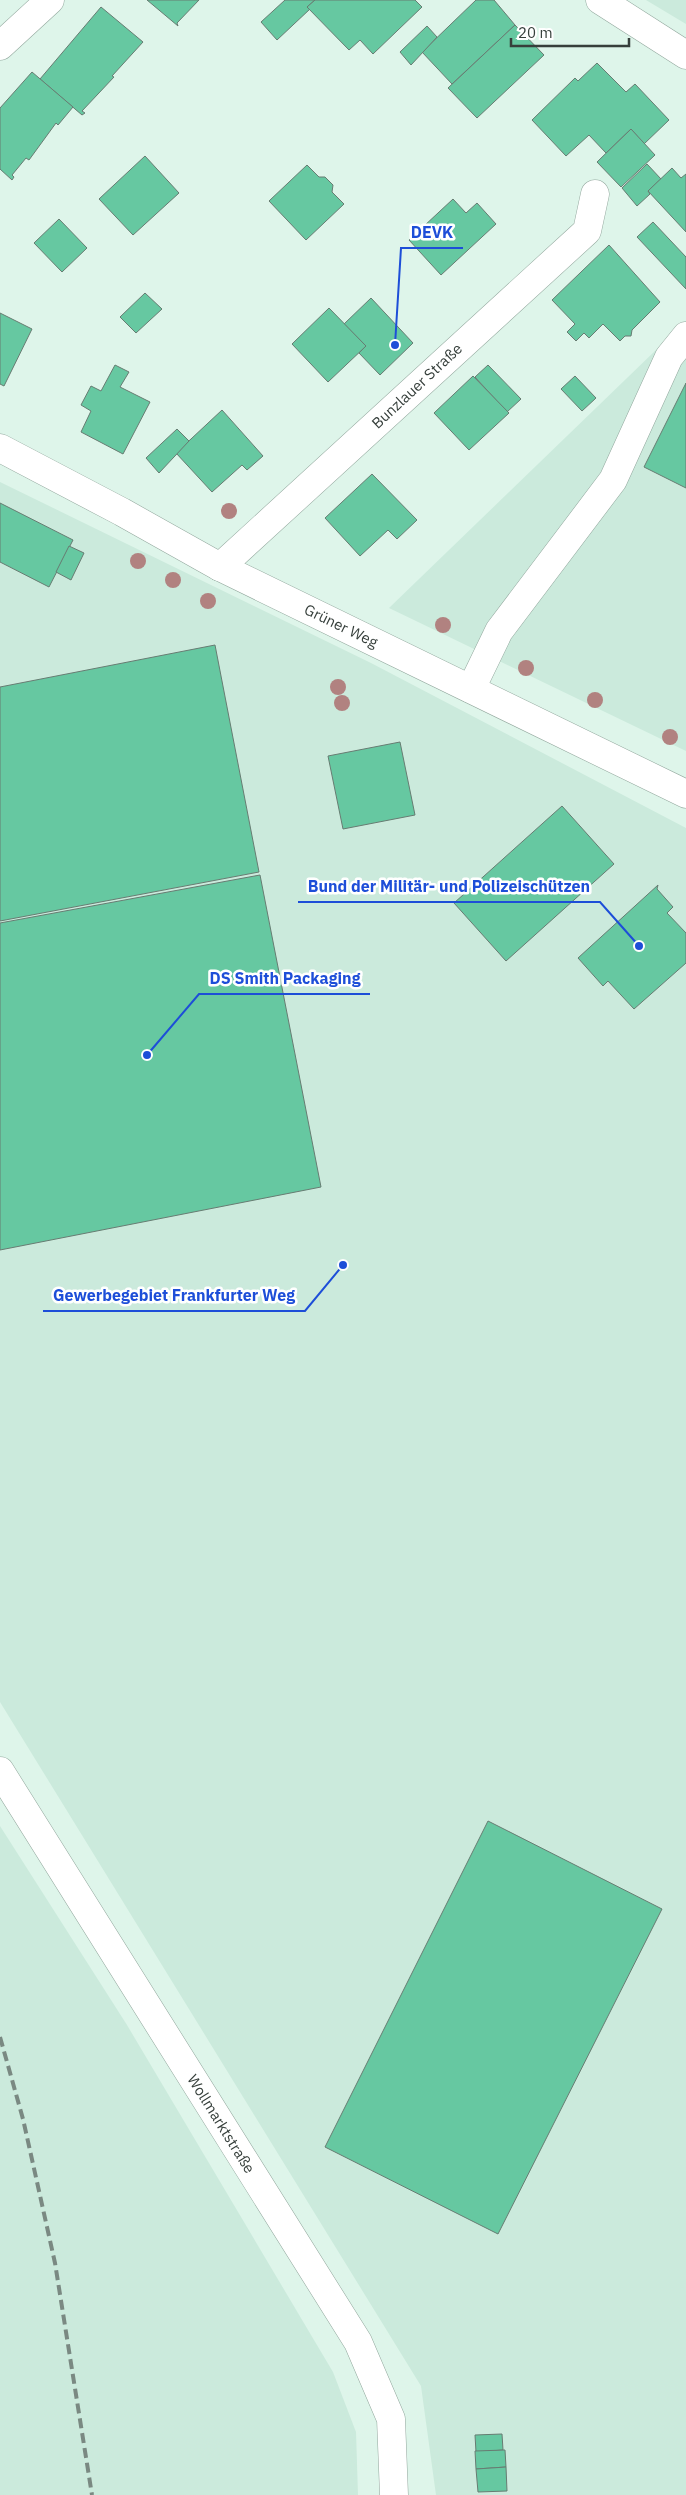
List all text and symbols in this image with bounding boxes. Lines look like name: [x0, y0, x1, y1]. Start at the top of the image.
scale bar: [511, 15, 628, 47]
text: 20 m: [518, 23, 553, 42]
callout: DEVK: [401, 217, 463, 248]
text: DEVK: [411, 222, 453, 242]
street label: Bunzlauer Straße: [367, 339, 466, 432]
street label: Grüner Weg: [301, 600, 381, 652]
callout: Bund der Militär- und Polizeischützen: [298, 871, 600, 902]
text: Bund der Militär- und Polizeischützen: [308, 876, 590, 896]
callout: DS Smith Packaging: [199, 963, 370, 994]
text: DS Smith Packaging: [210, 968, 361, 988]
callout: Gewerbegebiet Frankfurter Weg: [43, 1280, 305, 1311]
text: Gewerbegebiet Frankfurter Weg: [53, 1285, 295, 1305]
street label: Wollmarktstraße: [183, 2071, 259, 2177]

